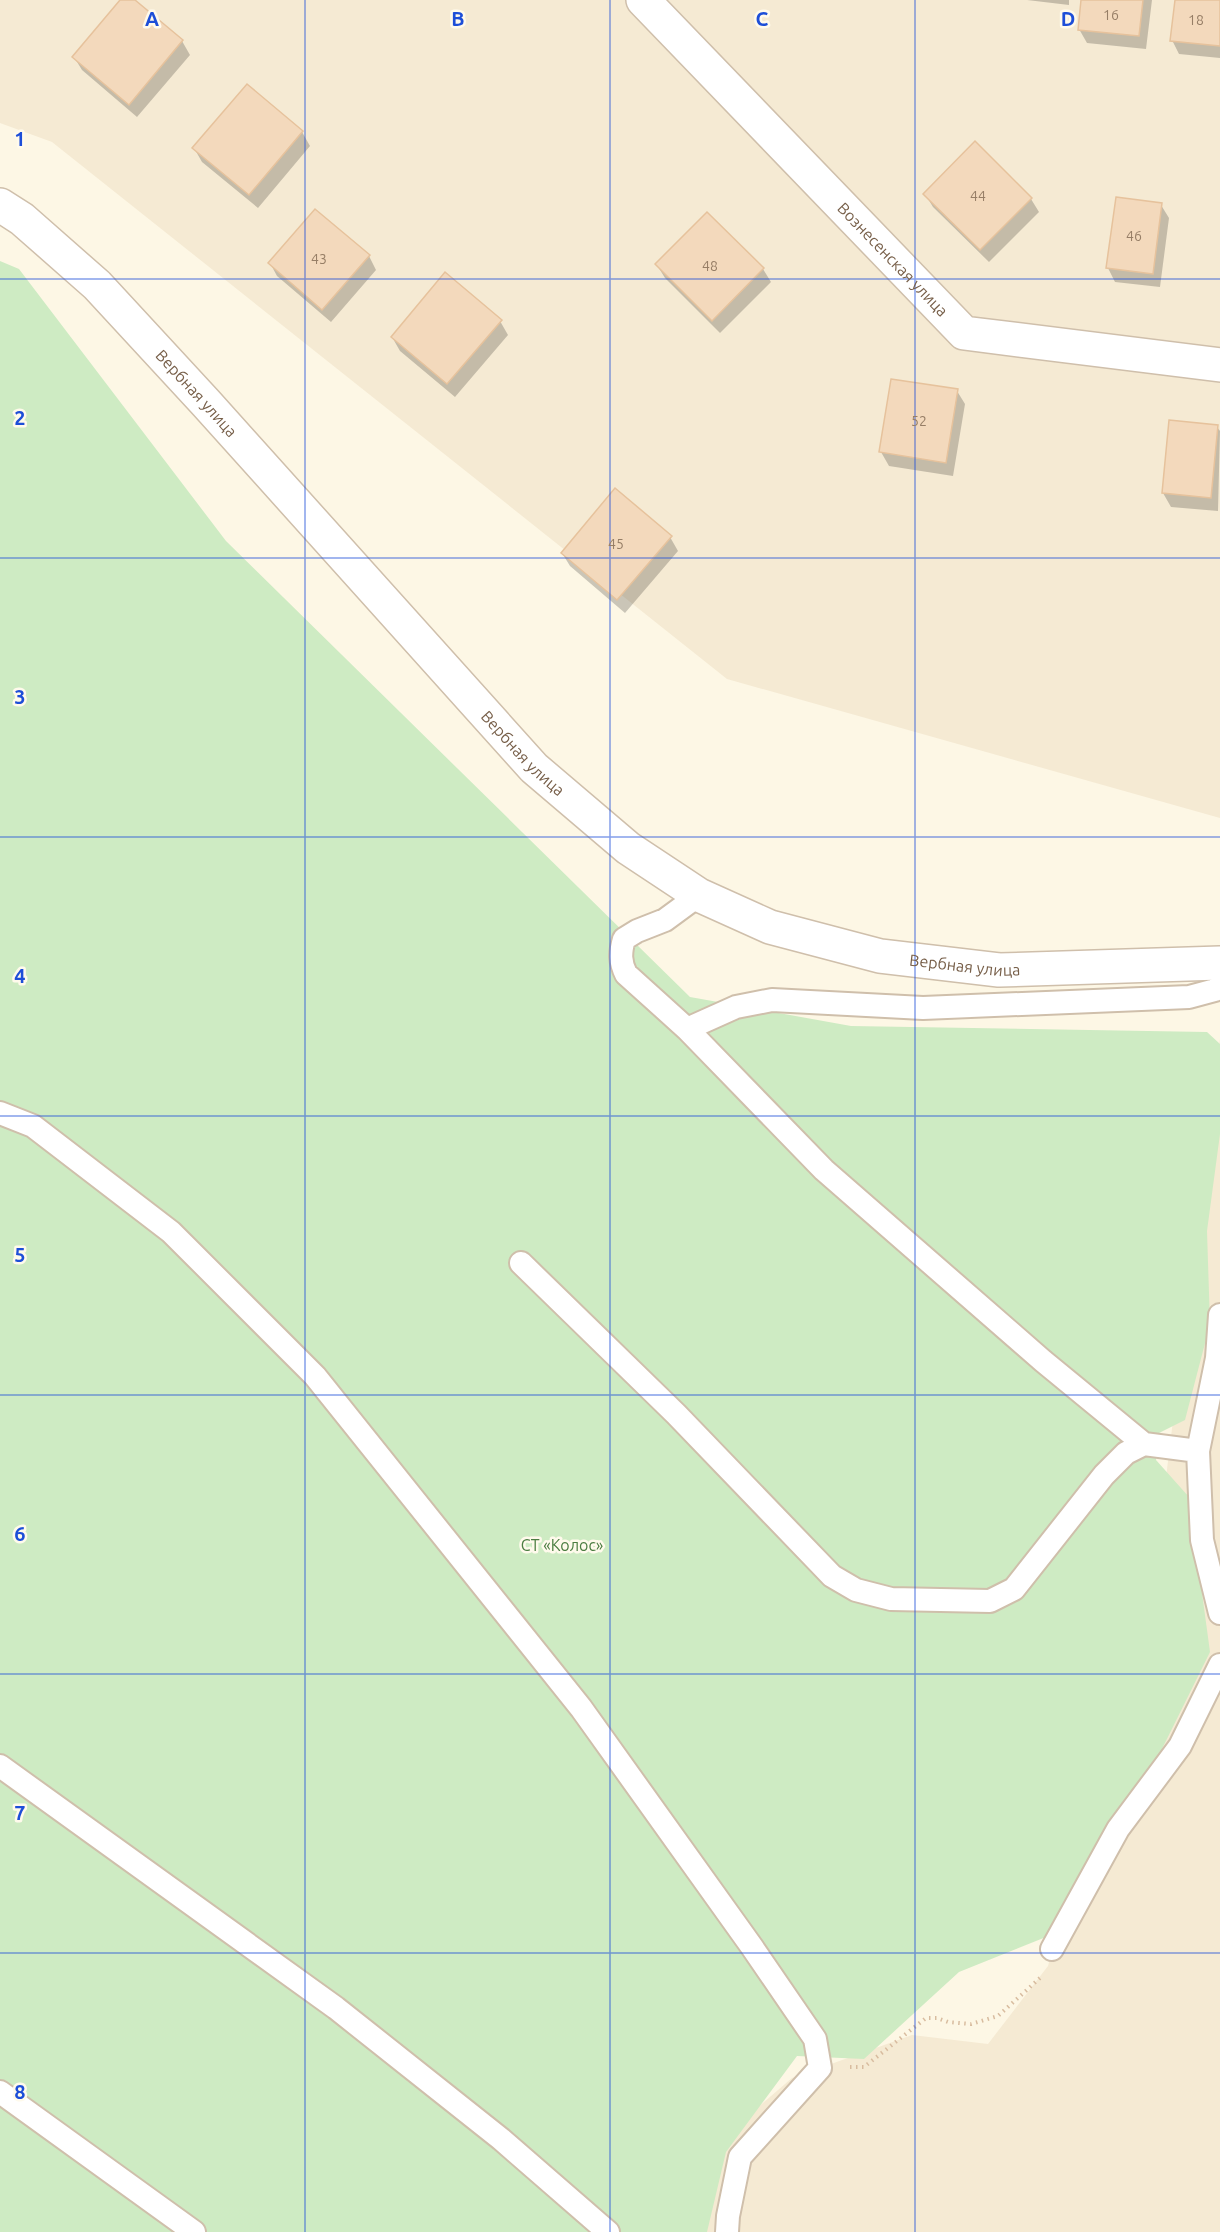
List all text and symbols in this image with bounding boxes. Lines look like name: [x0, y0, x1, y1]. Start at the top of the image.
text: A: [145, 7, 159, 30]
text: B: [451, 7, 465, 30]
text: C: [756, 7, 769, 30]
text: D: [1061, 7, 1075, 30]
house number: 16: [1103, 7, 1119, 23]
house number: 18: [1188, 12, 1204, 28]
text: 1: [14, 127, 26, 150]
house number: 44: [970, 188, 986, 204]
street label: Вознесенская улица: [834, 199, 952, 320]
house number: 46: [1126, 228, 1142, 244]
house number: 43: [311, 251, 327, 267]
house number: 48: [702, 258, 718, 274]
street label: Вербная улица: [152, 346, 241, 440]
text: 2: [14, 406, 26, 429]
house number: 52: [911, 413, 927, 429]
house number: 45: [608, 536, 624, 552]
text: 3: [14, 685, 26, 708]
street label: Вербная улица: [478, 707, 568, 799]
street label: Вербная улица: [908, 951, 1021, 979]
text: 4: [14, 964, 26, 987]
text: 5: [14, 1243, 26, 1266]
text: 6: [14, 1522, 26, 1545]
park label: СТ «Колос»: [521, 1536, 603, 1554]
text: 7: [14, 1801, 26, 1824]
text: 8: [14, 2080, 26, 2103]

